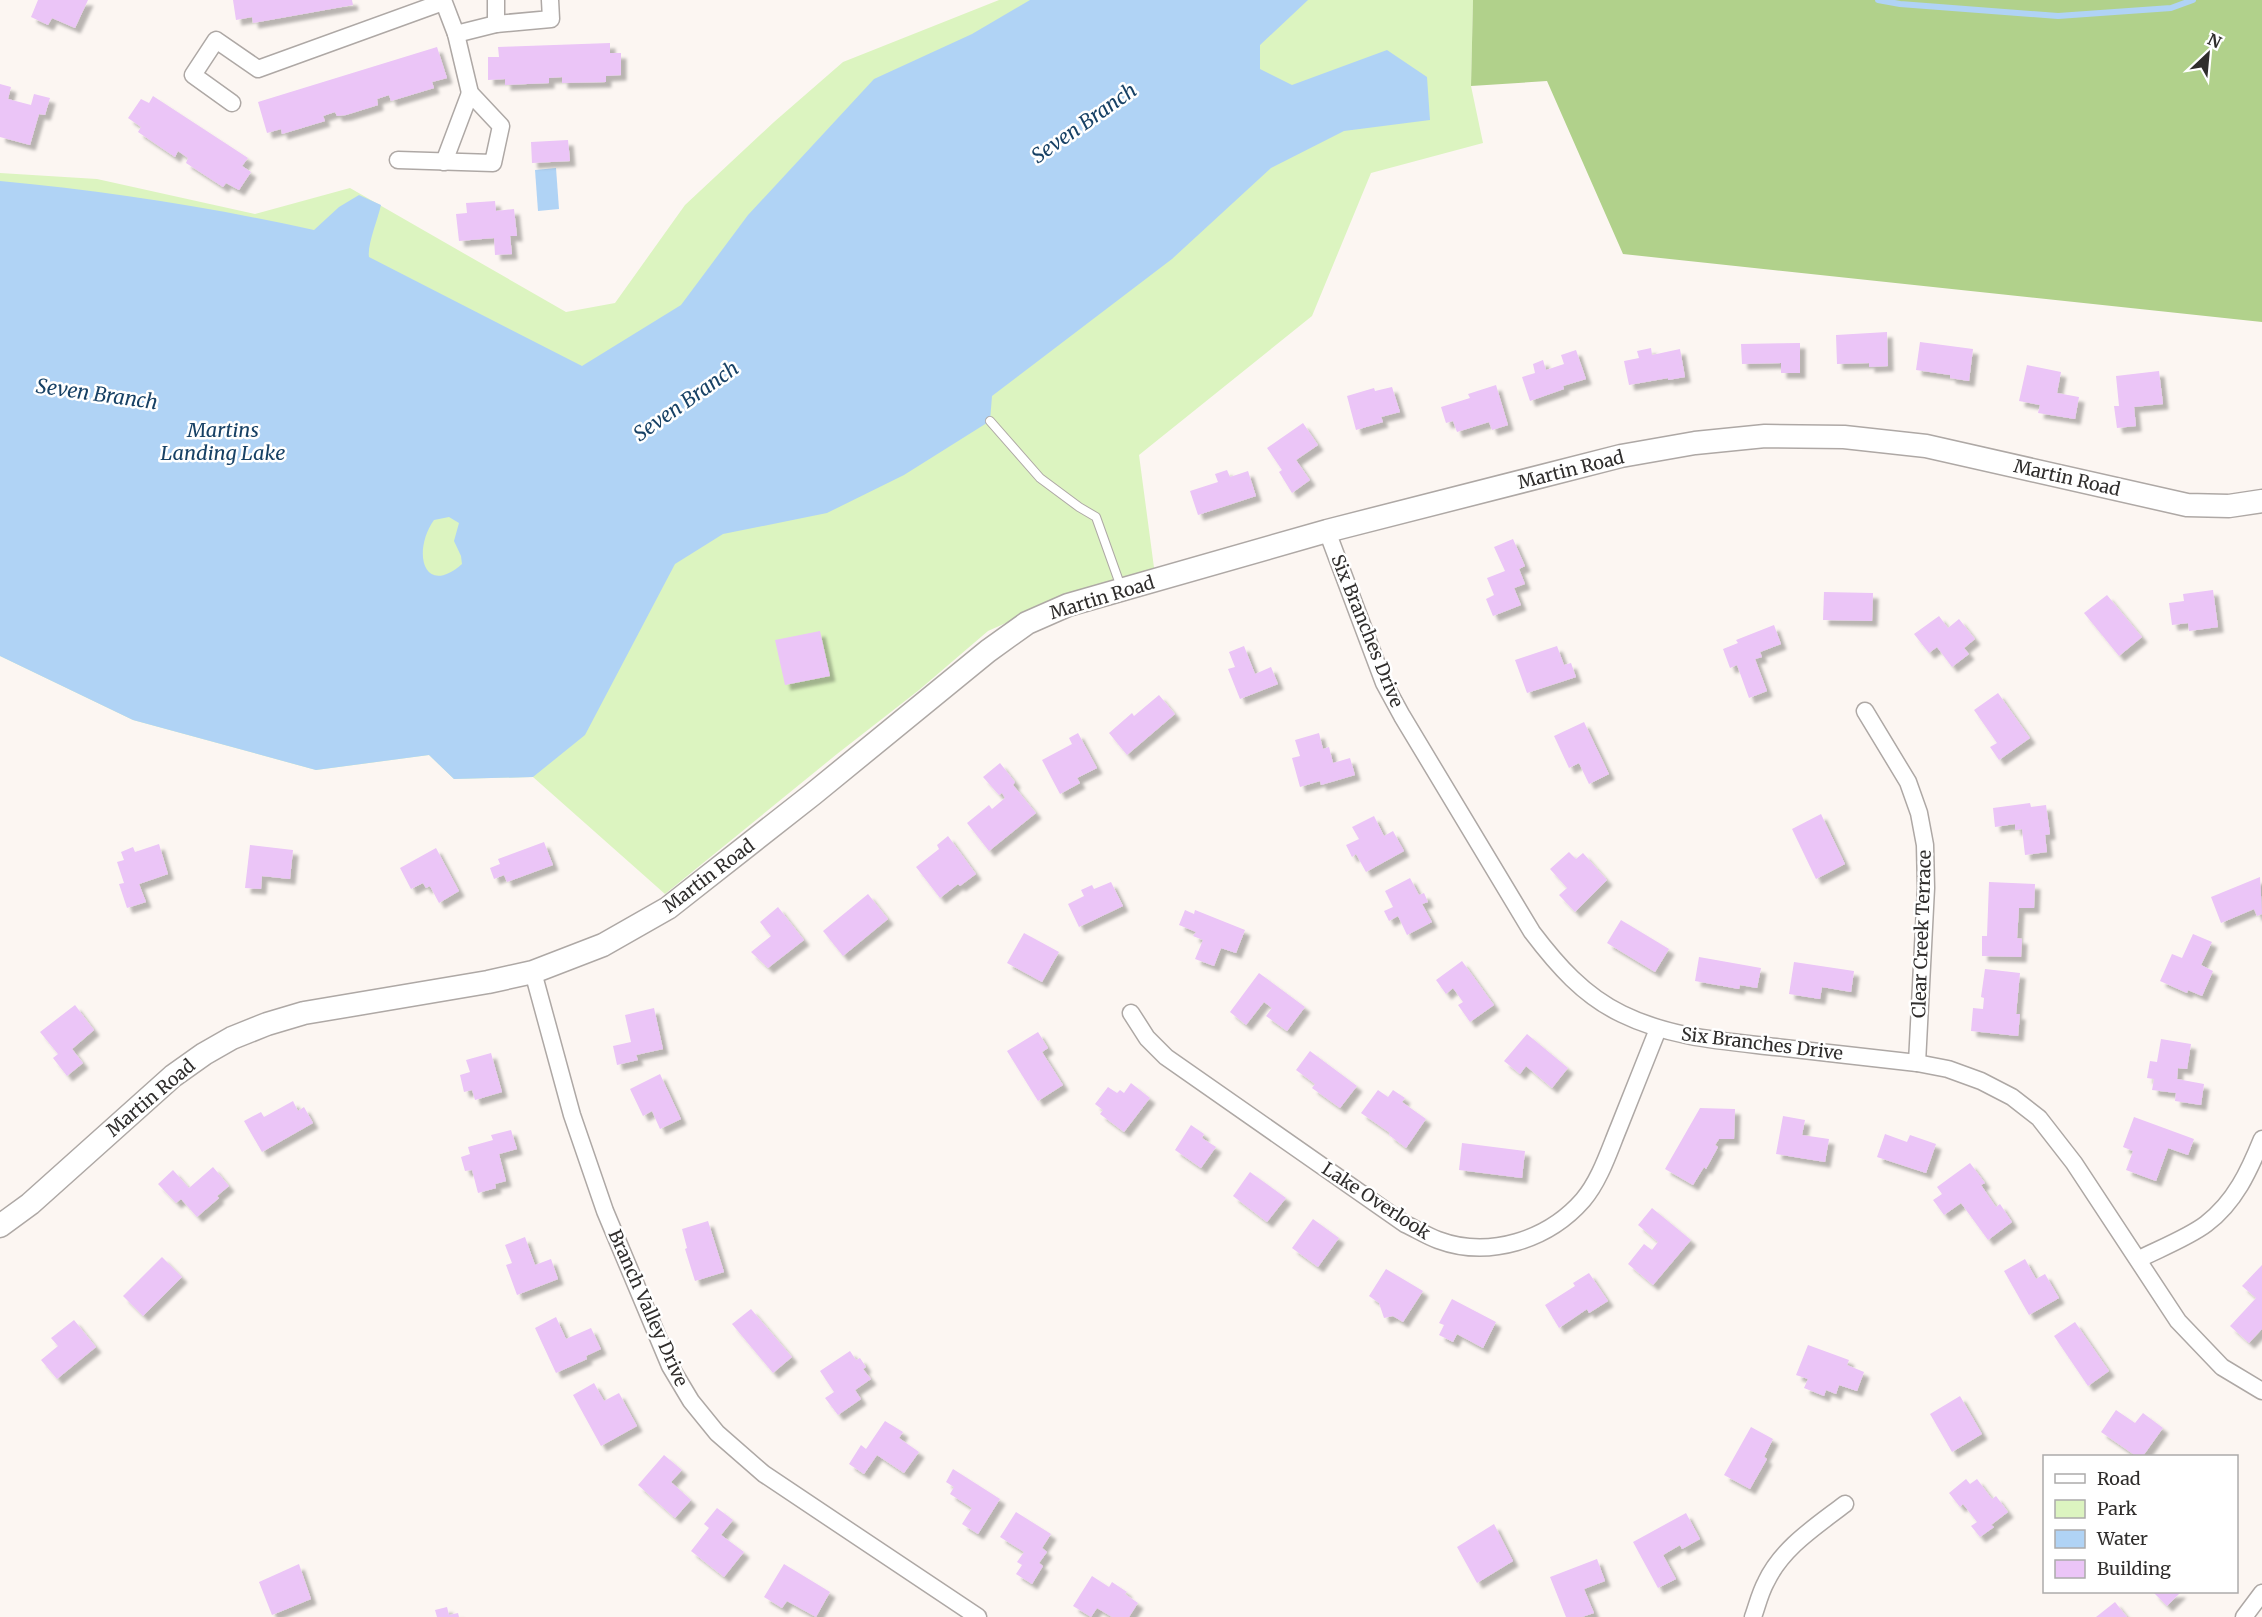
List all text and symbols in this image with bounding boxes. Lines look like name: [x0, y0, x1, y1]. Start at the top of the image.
north arrow: [2178, 24, 2238, 84]
text: N: [2205, 29, 2225, 52]
water label: Seven Branch: [1026, 77, 1141, 168]
water label: Seven Branch: [628, 355, 743, 446]
water label: Seven Branch: [35, 373, 160, 414]
water label: Martins Landing Lake: [161, 417, 285, 465]
street label: Martin Road: [1515, 445, 1626, 494]
street label: Martin Road: [2012, 454, 2123, 501]
street label: Six Branches Drive: [1326, 551, 1409, 711]
street label: Martin Road: [1047, 571, 1157, 624]
street label: Martin Road: [658, 834, 759, 917]
street label: Clear Creek Terrace: [1907, 850, 1936, 1018]
street label: Six Branches Drive: [1680, 1022, 1844, 1065]
street label: Martin Road: [102, 1054, 200, 1141]
street label: Lake Overlook: [1318, 1157, 1435, 1245]
street label: Branch Valley Drive: [604, 1226, 693, 1390]
legend: [2043, 1455, 2238, 1593]
text: Road: [2097, 1467, 2141, 1490]
text: Park: [2097, 1497, 2138, 1520]
text: Water: [2096, 1527, 2148, 1550]
text: Building: [2097, 1557, 2171, 1580]

